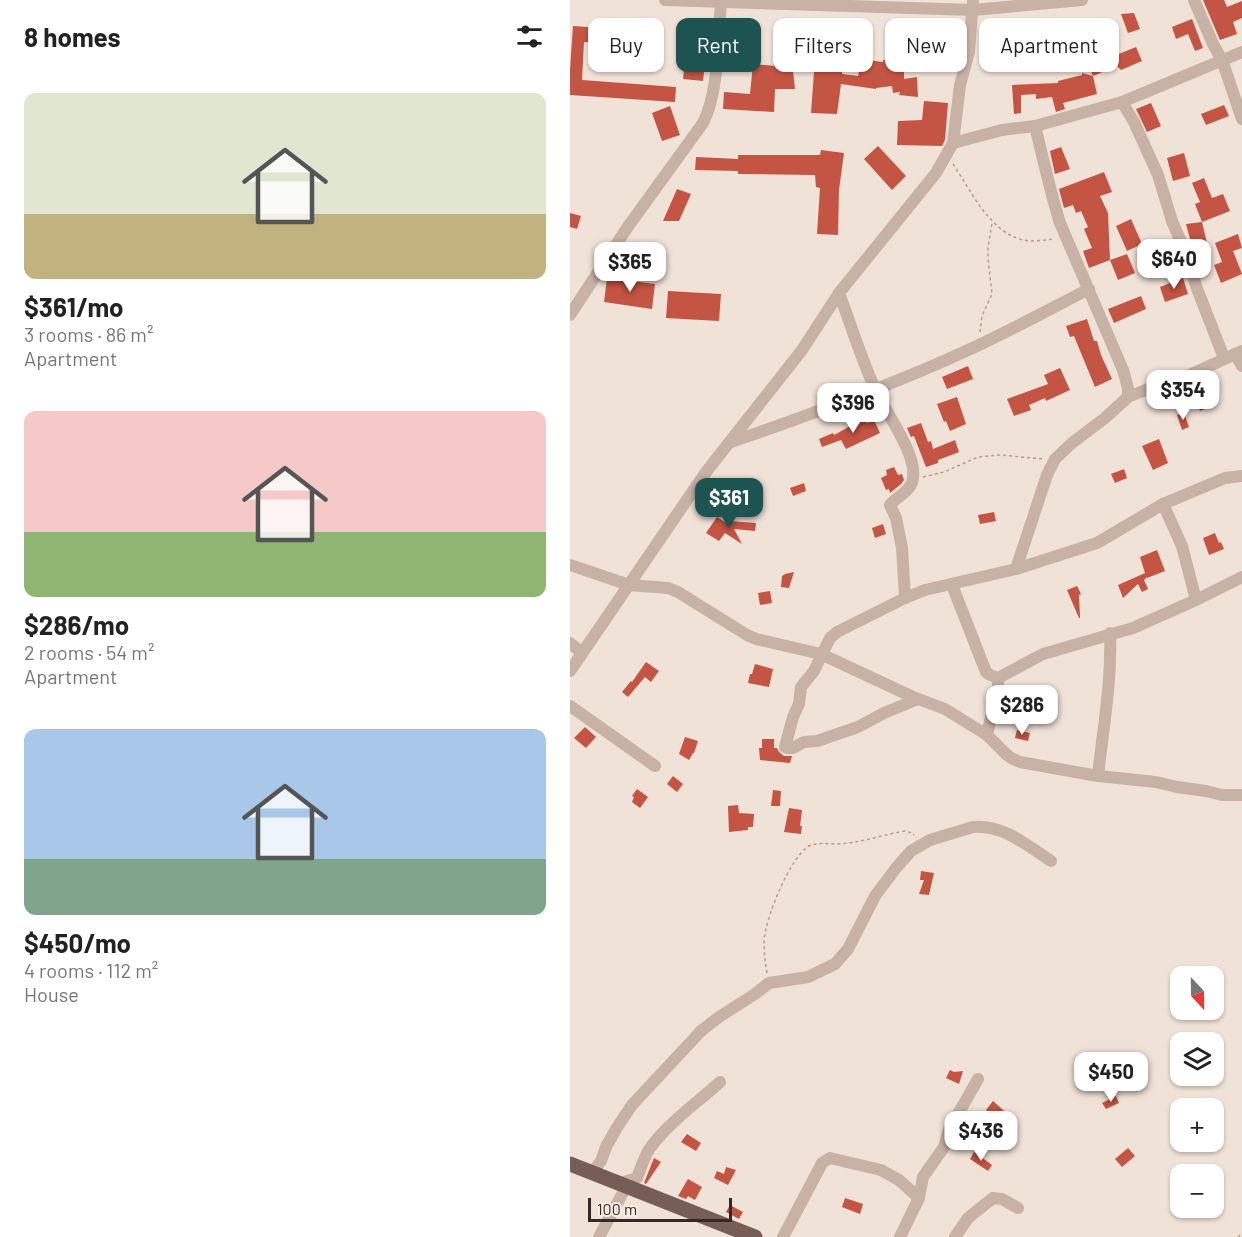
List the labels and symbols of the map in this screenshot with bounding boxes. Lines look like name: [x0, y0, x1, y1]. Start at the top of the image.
pin: $640: [1138, 239, 1210, 290]
pin: $365: [594, 242, 666, 293]
pin: $354: [1147, 370, 1219, 421]
pin: $396: [817, 383, 889, 434]
pin: $361: [693, 478, 765, 529]
pin: $286: [986, 685, 1058, 736]
north arrow: [1170, 966, 1224, 1020]
pin: $450: [1075, 1052, 1147, 1103]
pin: $436: [945, 1111, 1017, 1162]
scale bar: [588, 1195, 732, 1222]

